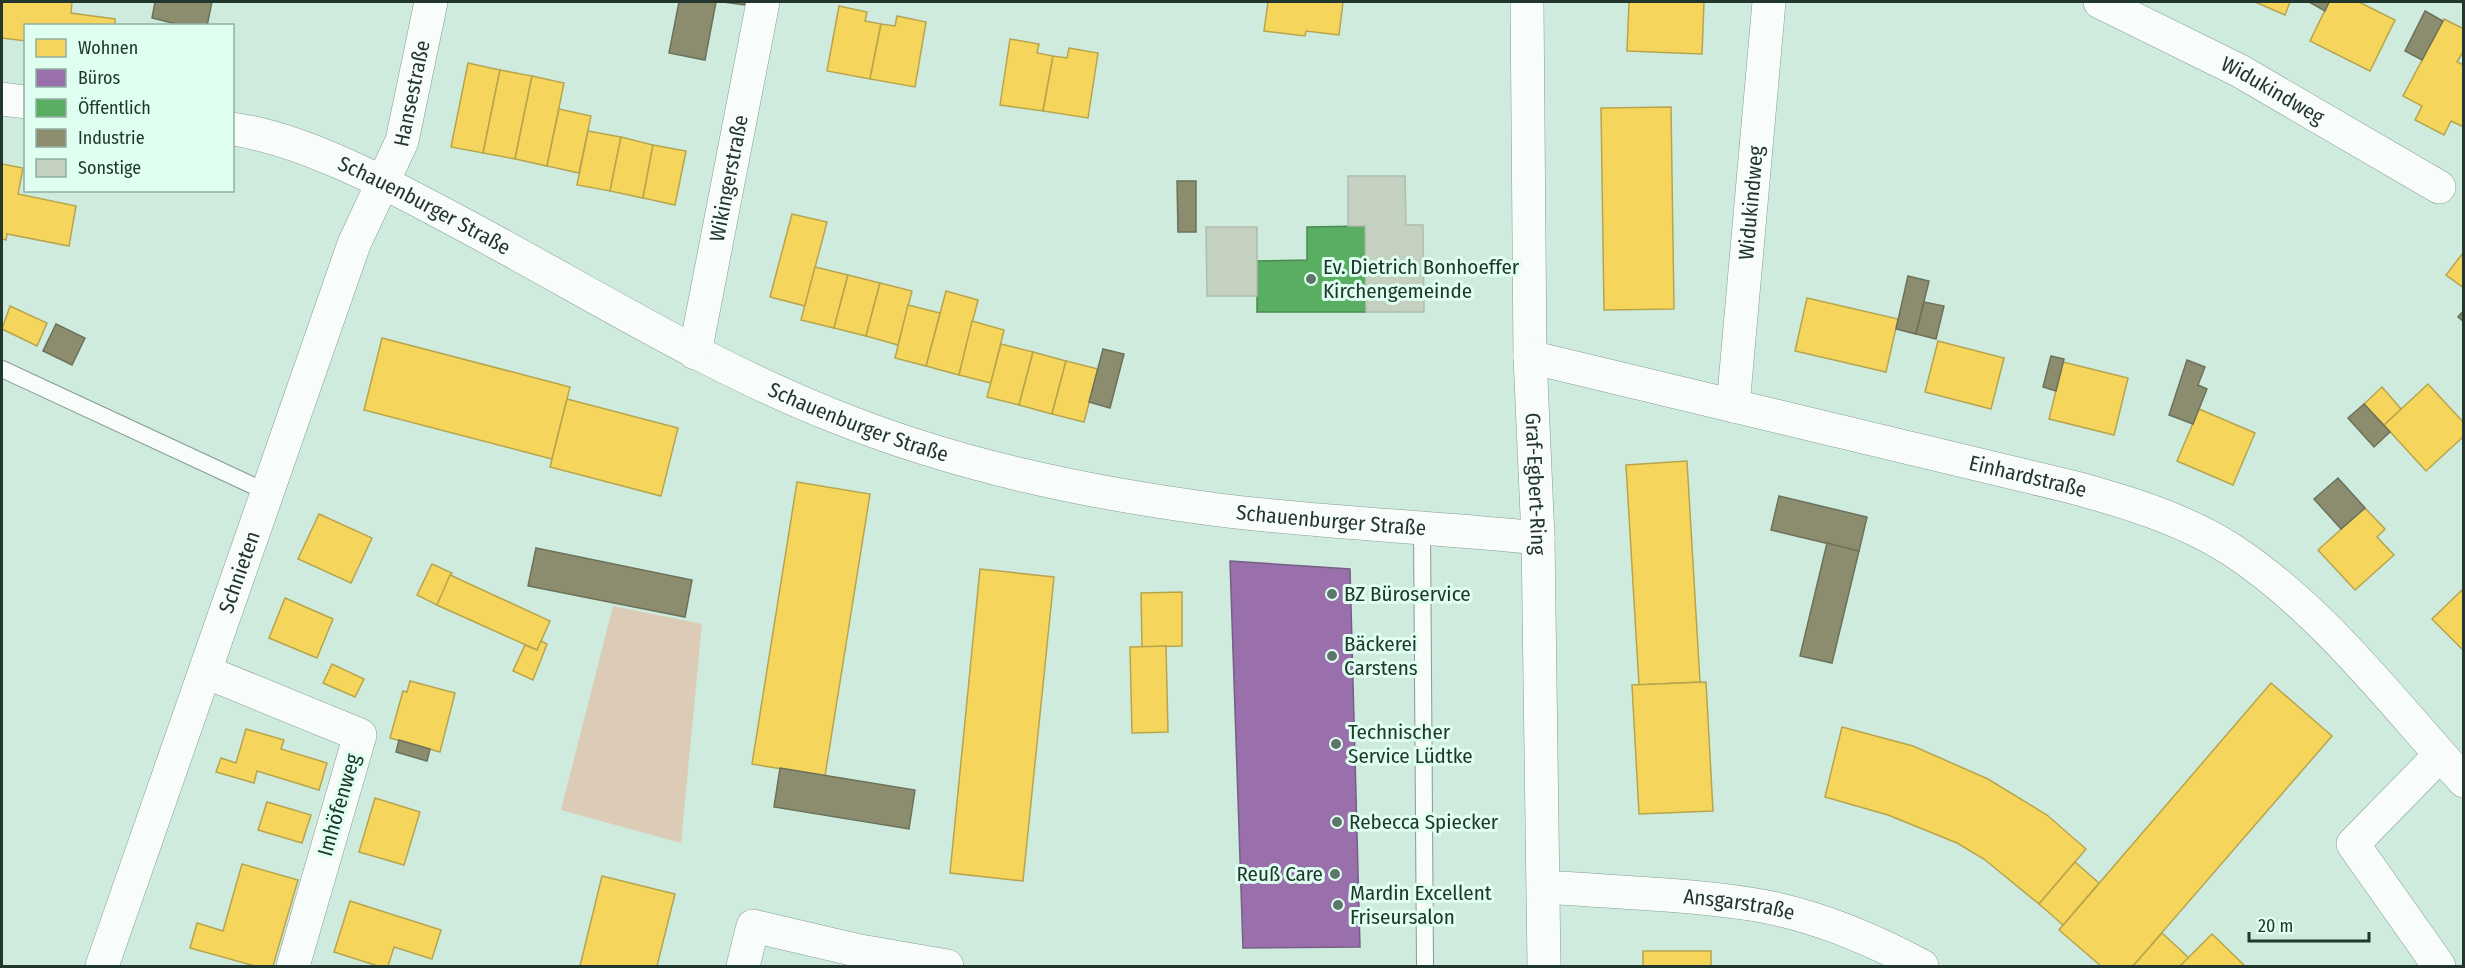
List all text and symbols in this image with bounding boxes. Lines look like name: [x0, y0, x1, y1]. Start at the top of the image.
legend: [24, 24, 234, 192]
text: Wohnen: [78, 37, 138, 59]
street label: Hansestraße: [388, 38, 436, 149]
street label: Widukindweg: [2217, 51, 2329, 130]
text: Büros: [78, 67, 121, 89]
text: Öffentlich: [78, 97, 151, 119]
street label: Wikingerstraße: [704, 113, 754, 244]
text: Industrie: [78, 127, 145, 149]
street label: Widukindweg: [1733, 144, 1769, 261]
street label: Schauenburger Straße: [334, 150, 515, 261]
text: Sonstige: [78, 157, 141, 179]
place label: Ev. Dietrich Bonhoeffer Kirchengemeinde: [1323, 254, 1520, 304]
marker: Ev. Dietrich Bonhoeffer Kirchengemeinde: [1304, 272, 1318, 286]
street label: Schauenburger Straße: [764, 376, 951, 468]
street label: Graf-Egbert-Ring: [1519, 412, 1551, 555]
street label: Einhardstraße: [1966, 450, 2090, 503]
street label: Schauenburger Straße: [1235, 499, 1427, 541]
street label: Schnieten: [213, 528, 266, 617]
place label: BZ Büroservice: [1344, 581, 1471, 607]
marker: BZ Büroservice: [1325, 587, 1339, 601]
place label: Bäckerei Carstens: [1344, 631, 1418, 681]
marker: Bäckerei Carstens: [1325, 649, 1339, 663]
place label: Technischer Service Lüdtke: [1348, 719, 1473, 769]
marker: Technischer Service Lüdtke: [1329, 737, 1343, 751]
street label: Imhöfenweg: [312, 751, 366, 859]
place label: Rebecca Spiecker: [1349, 809, 1499, 835]
marker: Rebecca Spiecker: [1330, 815, 1344, 829]
place label: Reuß Care: [1236, 861, 1323, 887]
marker: Reuß Care: [1328, 867, 1342, 881]
place label: Mardin Excellent Friseursalon: [1350, 880, 1492, 930]
street label: Ansgarstraße: [1682, 883, 1798, 926]
marker: Mardin Excellent Friseursalon: [1331, 898, 1345, 912]
scale bar: [2249, 905, 2369, 943]
text: 20 m: [2258, 915, 2293, 937]

